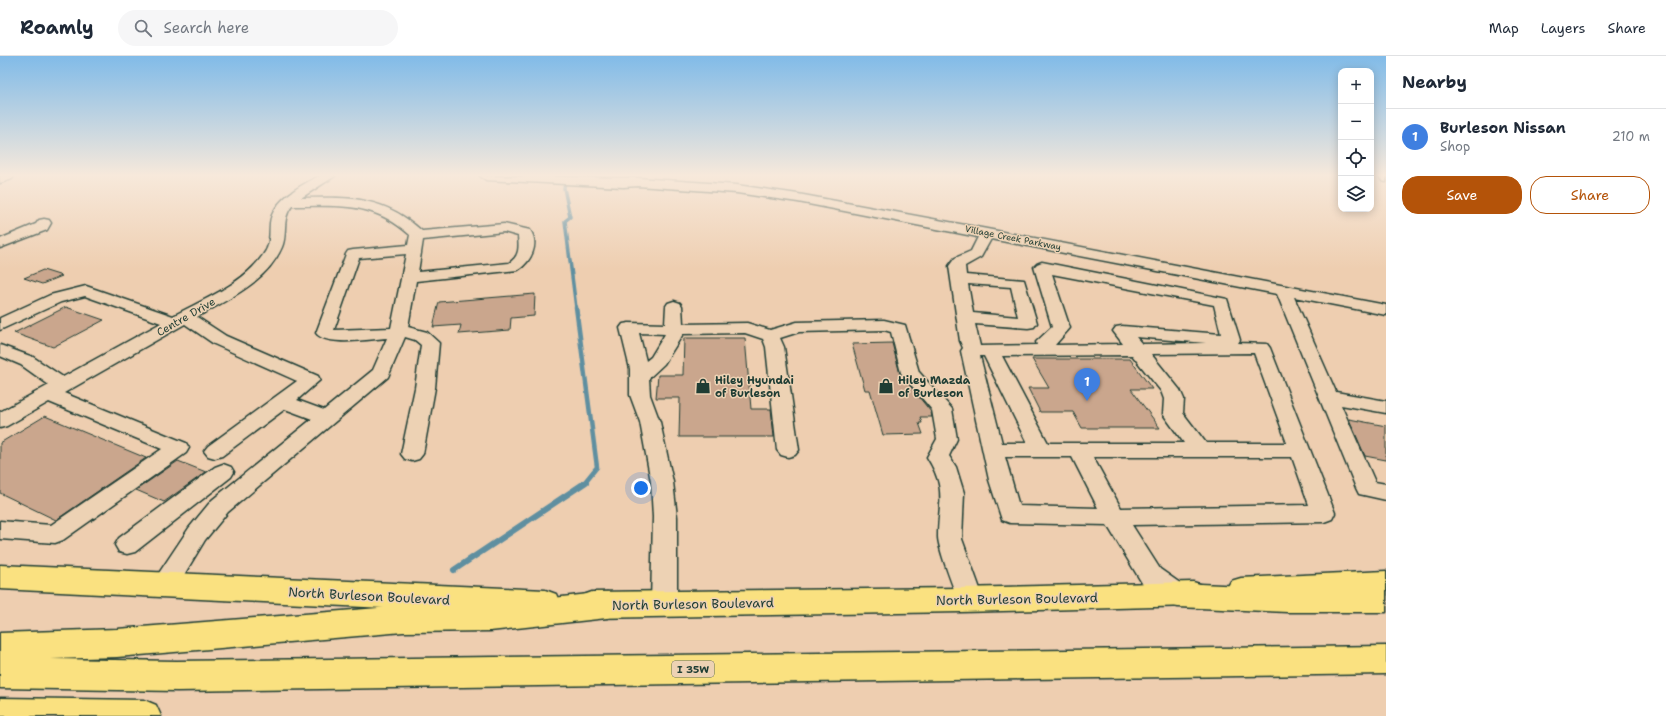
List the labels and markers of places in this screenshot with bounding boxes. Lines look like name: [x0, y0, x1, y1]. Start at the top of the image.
pin: 1: [1074, 368, 1100, 401]
place label: Hiley Hyundai of Burleson: [715, 373, 794, 401]
place label: Hiley Mazda of Burleson: [898, 373, 971, 401]
shop icon: Hiley Hyundai of Burleson: [694, 377, 712, 395]
shop icon: Hiley Mazda of Burleson: [877, 377, 895, 395]

